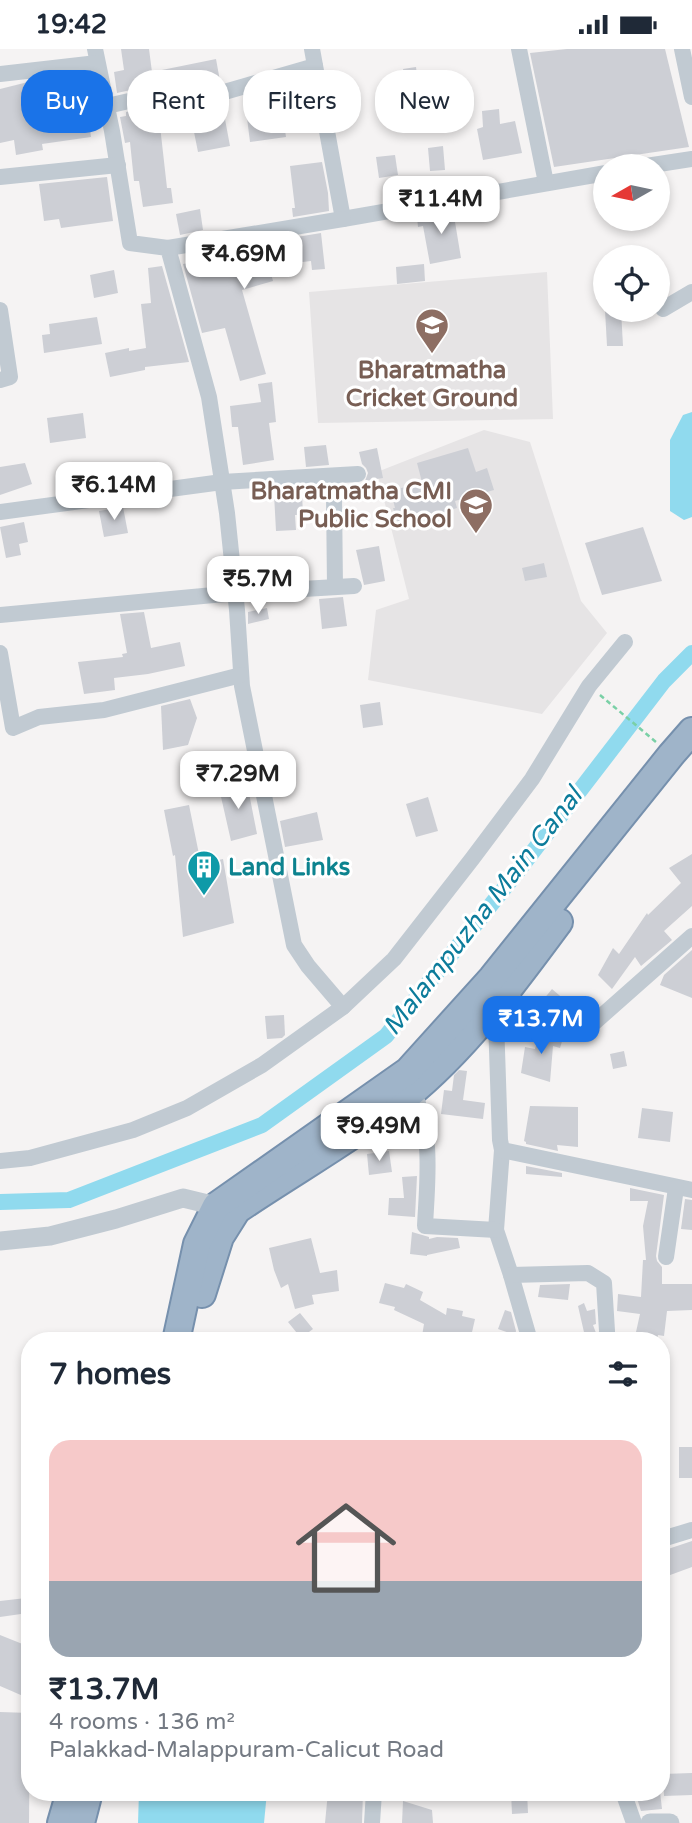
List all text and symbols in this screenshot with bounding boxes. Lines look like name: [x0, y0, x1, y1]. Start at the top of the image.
text: 19:42: [35, 9, 107, 40]
chip: Buy: [21, 70, 113, 133]
chip: Rent: [127, 70, 229, 133]
chip: Filters: [243, 70, 361, 133]
chip: New: [375, 70, 474, 133]
north arrow: [593, 154, 670, 231]
map controls: [593, 154, 670, 322]
pin: ₹11.4M: [384, 177, 498, 236]
text: ₹11.4M: [399, 185, 483, 213]
pin: ₹4.69M: [187, 231, 301, 291]
text: ₹4.69M: [202, 240, 287, 268]
button: locate: [593, 245, 670, 322]
school or university icon: Bharatmatha Cricket Ground: [413, 306, 451, 355]
place label: Bharatmatha Cricket Ground: [346, 356, 518, 413]
pin: ₹6.14M: [57, 463, 171, 522]
text: ₹6.14M: [72, 471, 157, 499]
place label: Bharatmatha CMI Public School: [250, 477, 452, 534]
school or university icon: Bharatmatha CMI Public School: [457, 486, 495, 535]
pin: ₹5.7M: [209, 557, 307, 616]
text: ₹5.7M: [223, 565, 293, 593]
pin: ₹7.29M: [181, 751, 295, 811]
text: ₹7.29M: [196, 760, 280, 788]
water label: Malampuzha Main Canal: [376, 779, 591, 1041]
building icon: Land Links: [185, 848, 223, 897]
place label: Land Links: [228, 853, 350, 882]
pin: ₹13.7M: [484, 997, 598, 1056]
text: ₹13.7M: [499, 1005, 583, 1033]
pin: ₹9.49M: [322, 1103, 436, 1163]
text: ₹9.49M: [337, 1112, 421, 1140]
icon: filters: [604, 1355, 642, 1393]
text: 7 homes: [49, 1356, 171, 1393]
icon: home: [283, 1485, 409, 1611]
text: ₹13.7M: [49, 1671, 160, 1708]
text: 4 rooms · 136 m²: [49, 1708, 235, 1736]
text: Palakkad-Malappuram-Calicut Road: [49, 1736, 444, 1764]

